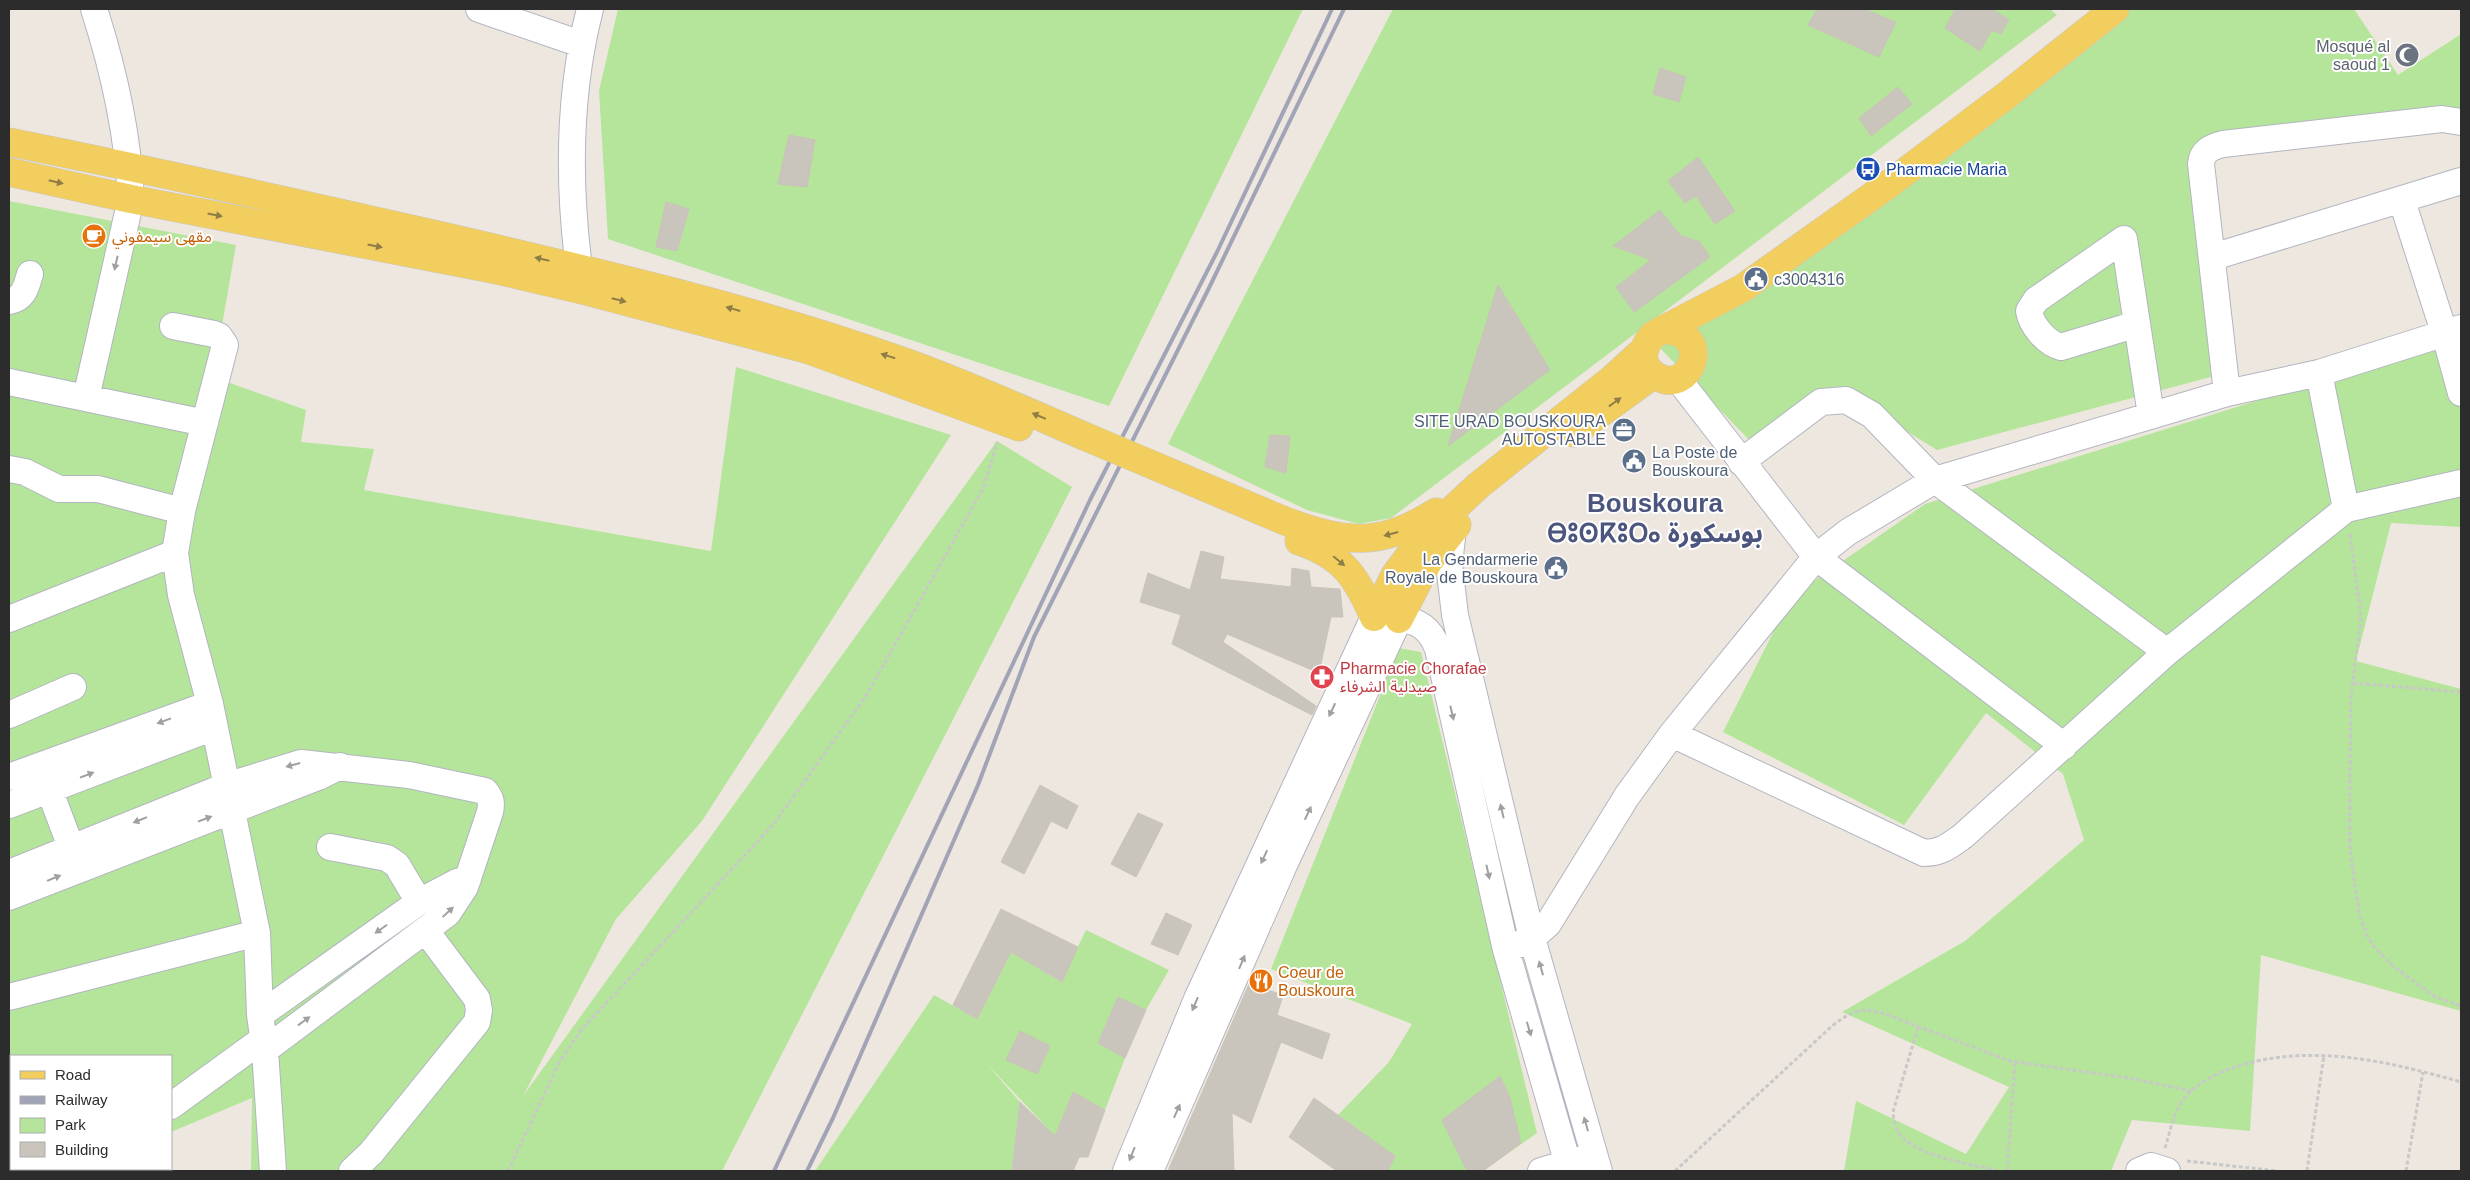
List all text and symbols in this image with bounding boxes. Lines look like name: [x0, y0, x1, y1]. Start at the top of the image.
place label: Mosqué al saoud 1: [2316, 38, 2390, 73]
mosque icon: Mosqué al saoud 1: [2394, 42, 2420, 68]
bus stop icon: Pharmacie Maria: [1855, 156, 1881, 182]
place label: Pharmacie Maria: [1886, 161, 2007, 178]
one-way arrow: [49, 178, 64, 186]
one-way arrow: [208, 212, 224, 220]
cafe icon: مقهى سيمفوني: [81, 223, 107, 249]
place label: مقهى سيمفوني: [112, 228, 212, 249]
one-way arrow: [367, 243, 383, 251]
one-way arrow: [535, 255, 550, 263]
one-way arrow: [112, 256, 120, 272]
public building icon: c3004316: [1743, 266, 1769, 292]
place label: c3004316: [1774, 271, 1844, 288]
one-way arrow: [612, 296, 627, 304]
one-way arrow: [726, 304, 741, 312]
one-way arrow: [881, 352, 896, 360]
one-way arrow: [1608, 397, 1622, 407]
one-way arrow: [1032, 412, 1047, 420]
place label: SITE URAD BOUSKOURA AUTOSTABLE: [1414, 413, 1606, 448]
office icon: SITE URAD BOUSKOURA AUTOSTABLE: [1611, 417, 1637, 443]
place label: La Poste de Bouskoura: [1652, 444, 1738, 479]
public building icon: La Poste de Bouskoura: [1621, 448, 1647, 474]
district label: Bouskoura ⴱⵓⵙⴽⵓⵔⴰ بوسكورة: [1547, 488, 1763, 548]
one-way arrow: [1384, 530, 1399, 538]
place label: La Gendarmerie Royale de Bouskoura: [1385, 551, 1538, 586]
one-way arrow: [1332, 555, 1345, 566]
public building icon: La Gendarmerie Royale de Bouskoura: [1543, 555, 1569, 581]
place label: Pharmacie Chorafae صيدلية الشرفاء: [1340, 660, 1487, 696]
pharmacy icon: Pharmacie Chorafae صيدلية الشرفاء: [1309, 664, 1335, 690]
one-way arrow: [1328, 703, 1336, 717]
one-way arrow: [1448, 706, 1456, 721]
one-way arrow: [156, 717, 171, 725]
one-way arrow: [285, 761, 300, 769]
one-way arrow: [80, 771, 95, 779]
one-way arrow: [1498, 803, 1506, 818]
one-way arrow: [1304, 806, 1312, 821]
one-way arrow: [198, 815, 213, 823]
one-way arrow: [133, 817, 147, 825]
one-way arrow: [1260, 850, 1268, 864]
one-way arrow: [1484, 864, 1492, 879]
one-way arrow: [47, 874, 61, 882]
one-way arrow: [441, 906, 453, 918]
one-way arrow: [374, 924, 388, 934]
one-way arrow: [1239, 955, 1247, 969]
one-way arrow: [1536, 961, 1544, 976]
place label: Coeur de Bouskoura: [1278, 964, 1355, 999]
restaurant icon: Coeur de Bouskoura: [1248, 968, 1274, 994]
one-way arrow: [1190, 997, 1198, 1011]
one-way arrow: [297, 1015, 310, 1026]
one-way arrow: [1525, 1021, 1533, 1036]
legend: [10, 1055, 172, 1170]
text: Road: [55, 1066, 91, 1083]
text: Railway: [55, 1091, 108, 1108]
one-way arrow: [1174, 1104, 1182, 1118]
text: Park: [55, 1116, 86, 1133]
one-way arrow: [1582, 1117, 1590, 1132]
text: Building: [55, 1141, 108, 1158]
one-way arrow: [1128, 1147, 1136, 1161]

